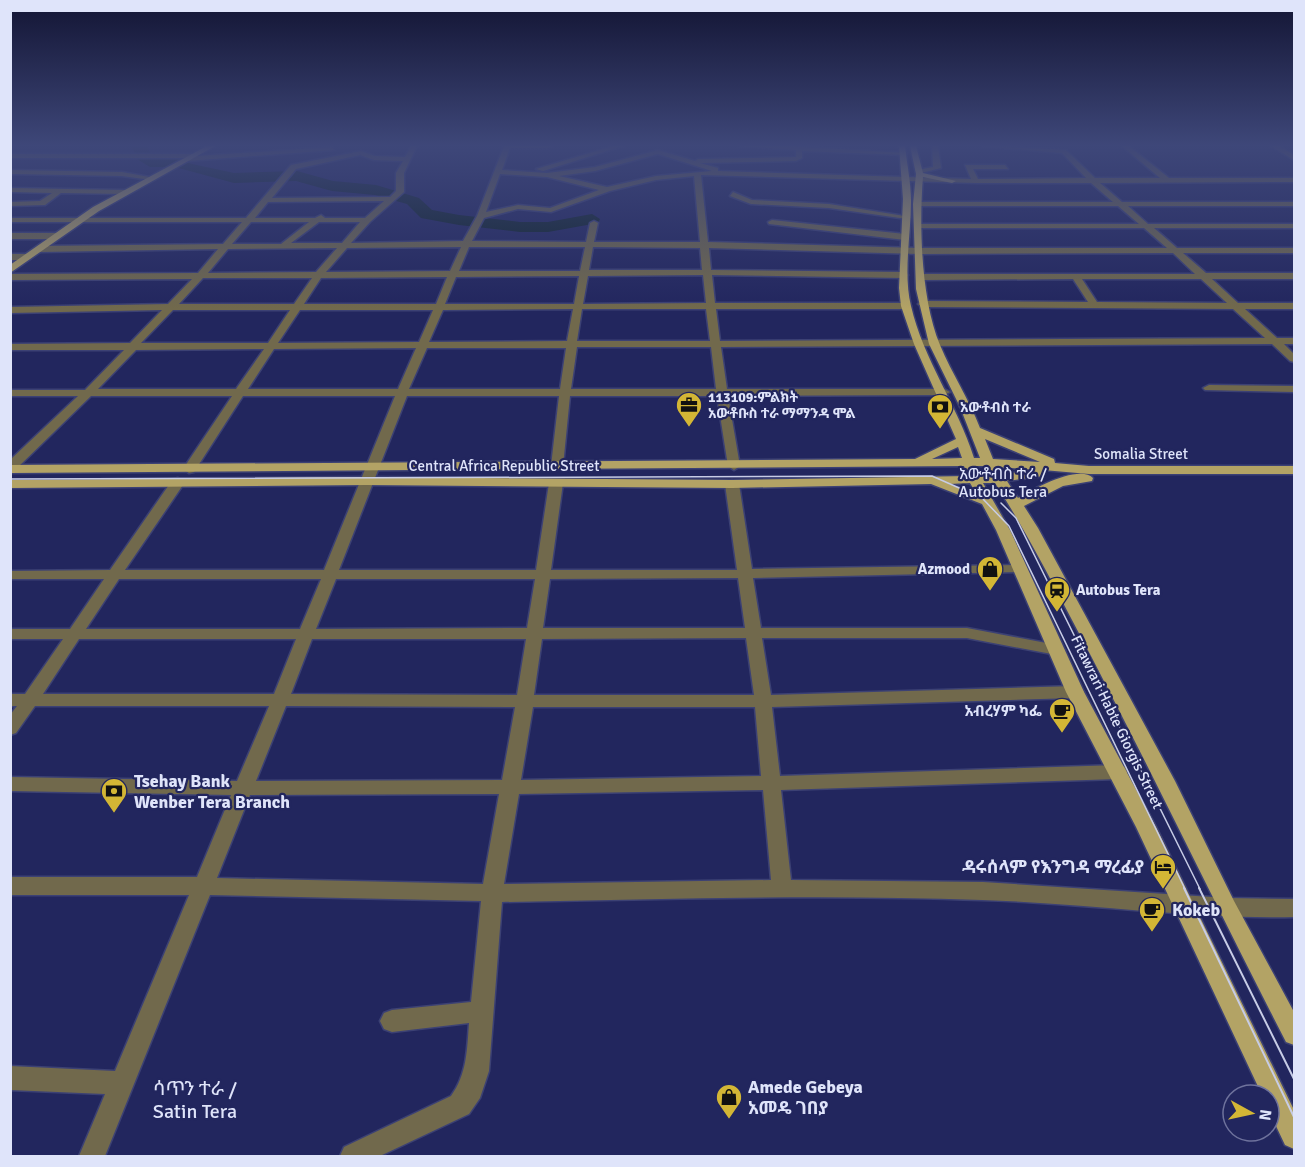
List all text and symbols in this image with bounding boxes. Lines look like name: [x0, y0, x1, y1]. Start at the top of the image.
place label: 113109:ምልክት አውቶቡስ ተራ ማማንዳ ሞል: [708, 389, 856, 422]
office icon: 113109:ምልክት አውቶቡስ ተራ ማማንዳ ሞል: [674, 390, 704, 428]
bank icon: አውቶብስ ተራ: [925, 392, 955, 430]
place label: አውቶብስ ተራ: [960, 399, 1031, 416]
street label: Somalia Street: [1094, 445, 1188, 463]
street label: Central Africa Republic Street: [409, 457, 599, 475]
district label: አውቶብስ ተራ / Autobus Tera: [959, 464, 1047, 502]
shop icon: Azmood: [975, 554, 1005, 592]
place label: Azmood: [918, 560, 970, 578]
station icon: Autobus Tera: [1042, 575, 1072, 613]
place label: Autobus Tera: [1076, 581, 1161, 599]
street label: Fitawrari Habte Giorgis Street: [1067, 632, 1167, 812]
cafe icon: አብረሃም ካፌ: [1047, 696, 1077, 734]
place label: አብረሃም ካፌ: [964, 702, 1042, 720]
place label: Tsehay Bank Wenber Tera Branch: [134, 770, 290, 813]
bank icon: Tsehay Bank Wenber Tera Branch: [99, 776, 129, 814]
hotel icon: ዳሩሰላም የእንግዳ ማረፊያ: [1148, 852, 1178, 890]
place label: ዳሩሰላም የእንግዳ ማረፊያ: [962, 856, 1144, 878]
cafe icon: Kokeb: [1137, 895, 1167, 933]
place label: Kokeb: [1172, 899, 1220, 921]
district label: ሳጥን ተራ / Satin Tera: [153, 1076, 237, 1124]
place label: Amede Gebeya አመዴ ገበያ: [748, 1076, 863, 1119]
shop icon: Amede Gebeya አመዴ ገበያ: [714, 1082, 744, 1120]
north arrow: [1221, 1083, 1281, 1143]
text: N: [1254, 1108, 1276, 1122]

